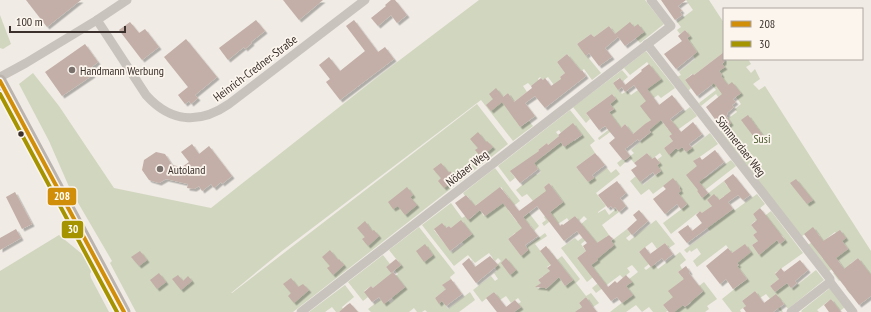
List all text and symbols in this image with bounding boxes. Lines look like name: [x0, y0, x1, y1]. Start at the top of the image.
scale bar: [10, 8, 125, 34]
legend: [723, 8, 863, 60]
text: 100 m: [16, 14, 43, 29]
text: 208: [759, 16, 775, 31]
street label: Heinrich-Credner-Straße: [210, 32, 300, 104]
text: 30: [759, 36, 770, 51]
place label: Handmann Werbung: [80, 63, 164, 78]
marker: Handmann Werbung: [67, 65, 77, 75]
street label: Sömmerdaer Weg: [713, 113, 769, 179]
unlabelled marker: [16, 129, 26, 139]
park label: Susi: [753, 131, 771, 146]
street label: Nödaer Weg: [443, 147, 491, 189]
place label: Autoland: [168, 162, 205, 177]
marker: Autoland: [155, 164, 165, 174]
line badge: 208: [47, 187, 77, 206]
text: 208: [54, 189, 70, 203]
line badge: 30: [61, 220, 84, 239]
text: 30: [68, 222, 78, 236]

